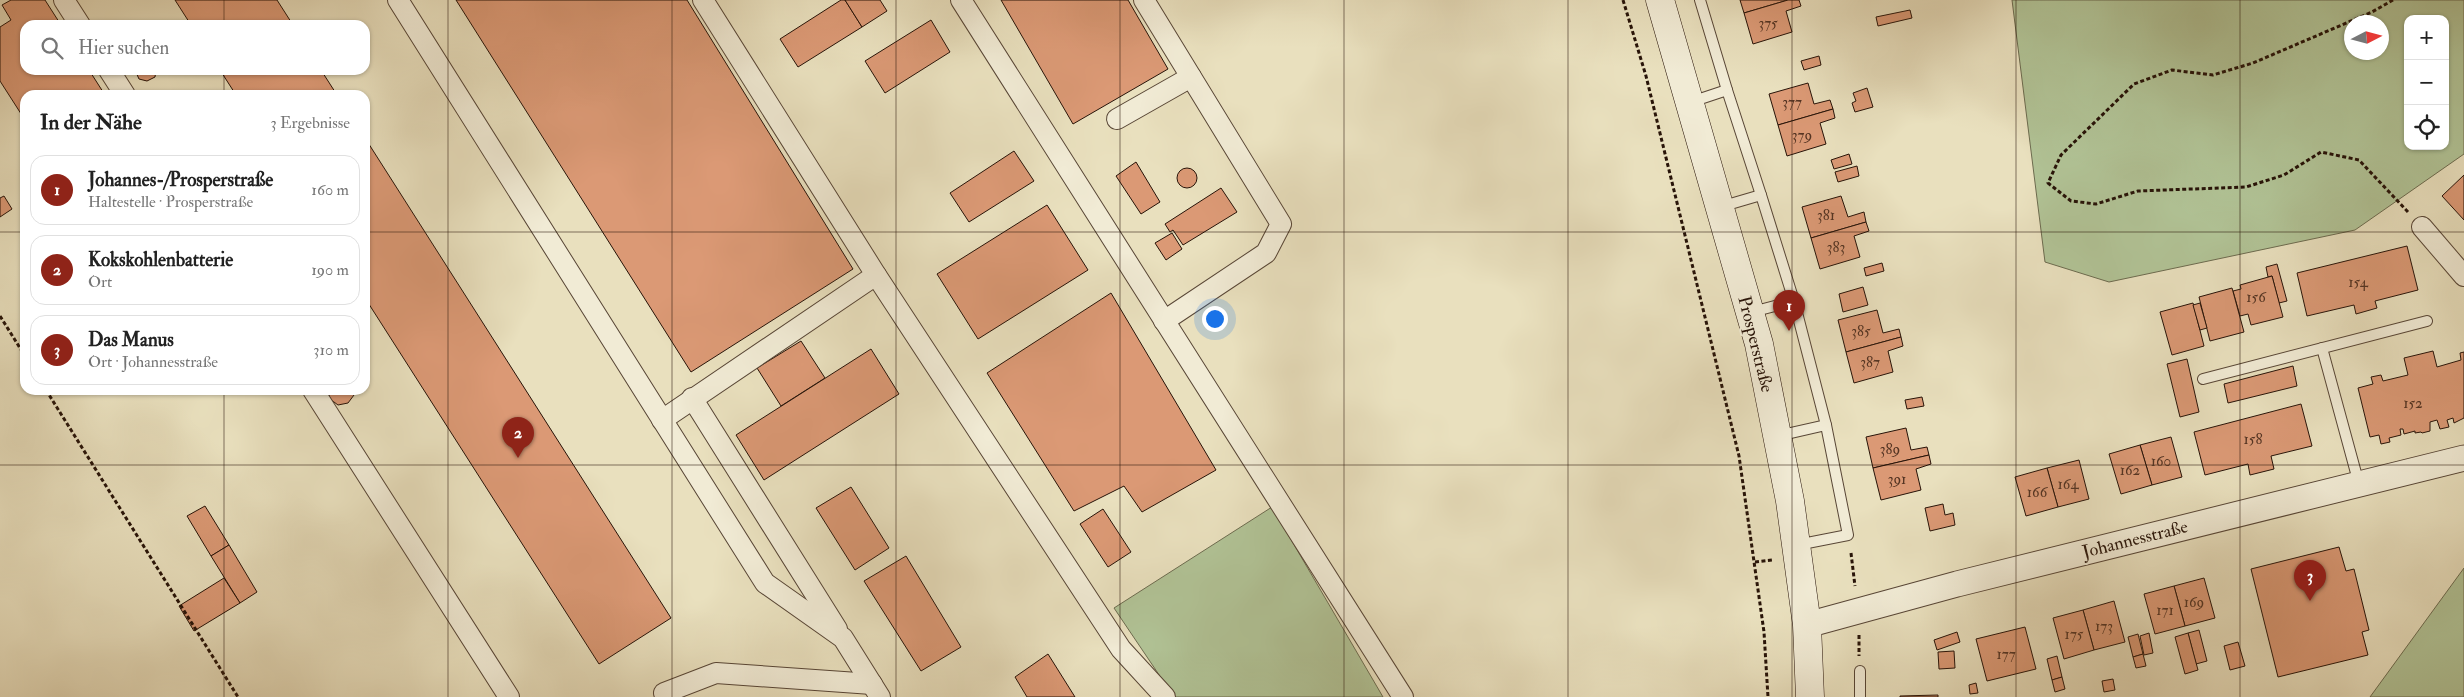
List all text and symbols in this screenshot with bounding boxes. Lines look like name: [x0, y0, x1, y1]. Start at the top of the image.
house number: 375: [1758, 14, 1778, 33]
north arrow: [2344, 15, 2389, 60]
map controls: [2404, 15, 2449, 150]
button: +: [2404, 15, 2449, 60]
search box: [20, 20, 370, 75]
icon: search: [38, 34, 66, 62]
text: Hier suchen: [78, 36, 169, 60]
button: −: [2404, 60, 2449, 105]
house number: 377: [1782, 93, 1802, 112]
button: locate: [2404, 105, 2449, 150]
text: In der Nähe: [40, 109, 142, 136]
text: 3 Ergebnisse: [270, 113, 350, 133]
house number: 379: [1792, 126, 1812, 145]
text: Johannes-/Prosperstraße: [88, 168, 273, 192]
text: 1: [54, 180, 60, 200]
text: 160 m: [311, 180, 349, 200]
text: Haltestelle · Prosperstraße: [88, 192, 253, 212]
house number: 381: [1817, 206, 1835, 225]
house number: 383: [1827, 238, 1845, 257]
text: Kokskohlenbatterie: [88, 248, 233, 272]
text: 2: [53, 260, 61, 280]
text: 190 m: [311, 260, 349, 280]
text: Ort: [88, 272, 112, 292]
house number: 154: [2348, 273, 2369, 292]
house number: 156: [2246, 288, 2267, 307]
pin: 1: [1773, 290, 1805, 331]
street label: Prosperstraße: [1732, 294, 1779, 395]
your location: [1202, 306, 1228, 332]
house number: 385: [1851, 322, 1871, 341]
text: Das Manus: [88, 328, 174, 352]
text: 3: [54, 340, 60, 360]
text: 310 m: [313, 340, 349, 360]
text: Ort · Johannesstraße: [88, 352, 218, 372]
house number: 387: [1860, 353, 1880, 372]
house number: 152: [2403, 394, 2423, 413]
pin: 2: [502, 417, 534, 458]
house number: 158: [2244, 430, 2262, 449]
house number: 389: [1880, 440, 1900, 459]
house number: 160: [2151, 452, 2171, 471]
house number: 162: [2120, 461, 2141, 480]
house number: 391: [1888, 470, 1906, 489]
house number: 164: [2058, 475, 2079, 494]
house number: 166: [2027, 483, 2049, 502]
street label: Johannesstraße: [2079, 515, 2191, 564]
pin: 3: [2294, 560, 2326, 601]
house number: 169: [2184, 593, 2204, 612]
house number: 171: [2156, 601, 2174, 620]
house number: 173: [2095, 617, 2113, 636]
house number: 175: [2065, 625, 2084, 644]
house number: 177: [1996, 645, 2016, 664]

